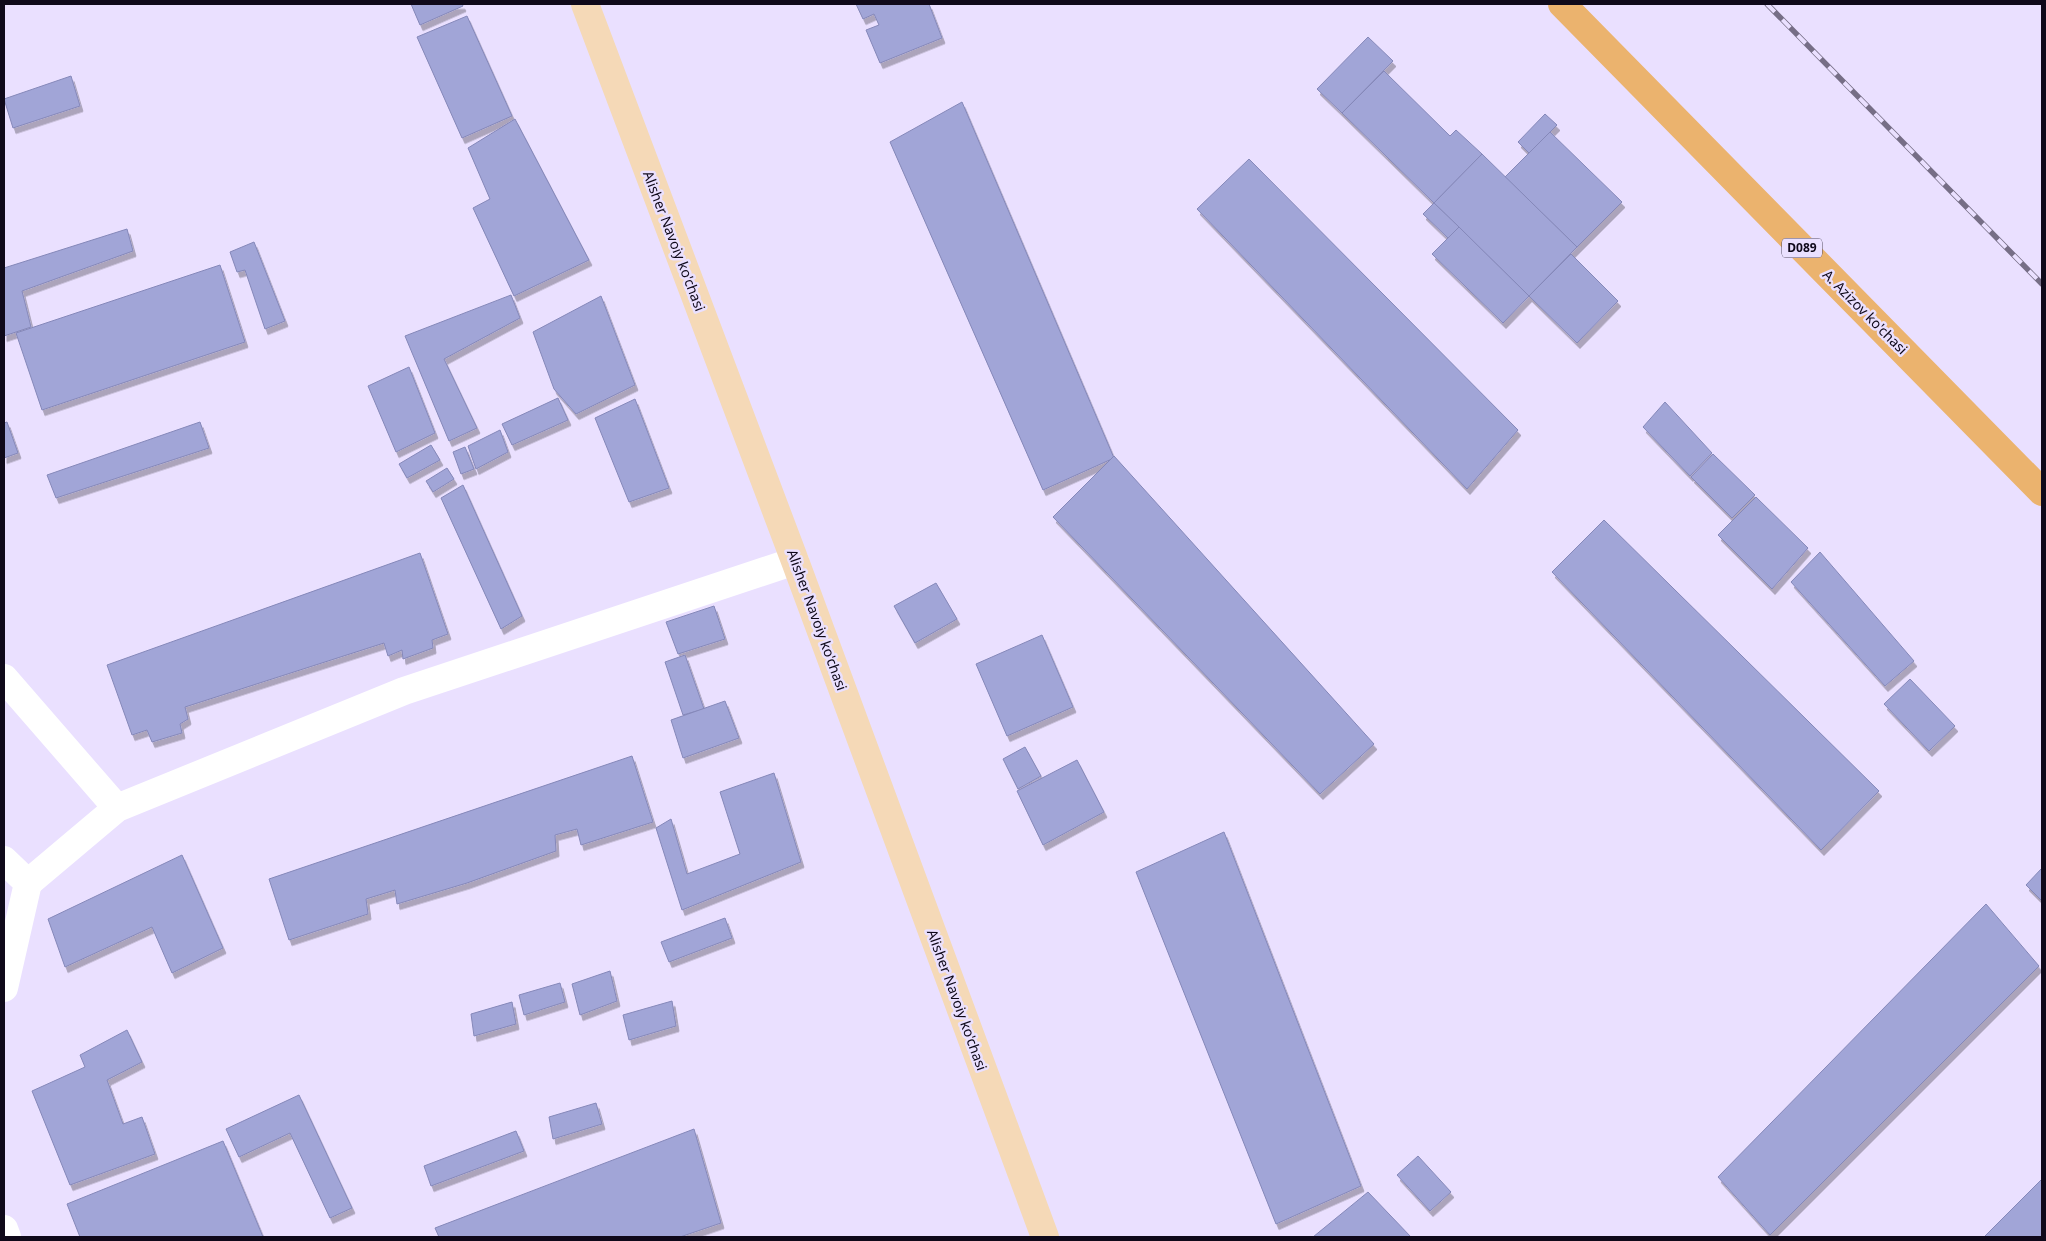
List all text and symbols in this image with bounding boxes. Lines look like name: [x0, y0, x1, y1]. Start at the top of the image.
street label: Alisher Navoiy ko'chasi: [639, 168, 710, 314]
road number: D089: [1782, 238, 1822, 258]
street label: A. Azizov ko'chasi: [1819, 265, 1912, 358]
street label: Alisher Navoiy ko'chasi: [783, 547, 852, 693]
street label: Alisher Navoiy ko'chasi: [923, 927, 992, 1073]

